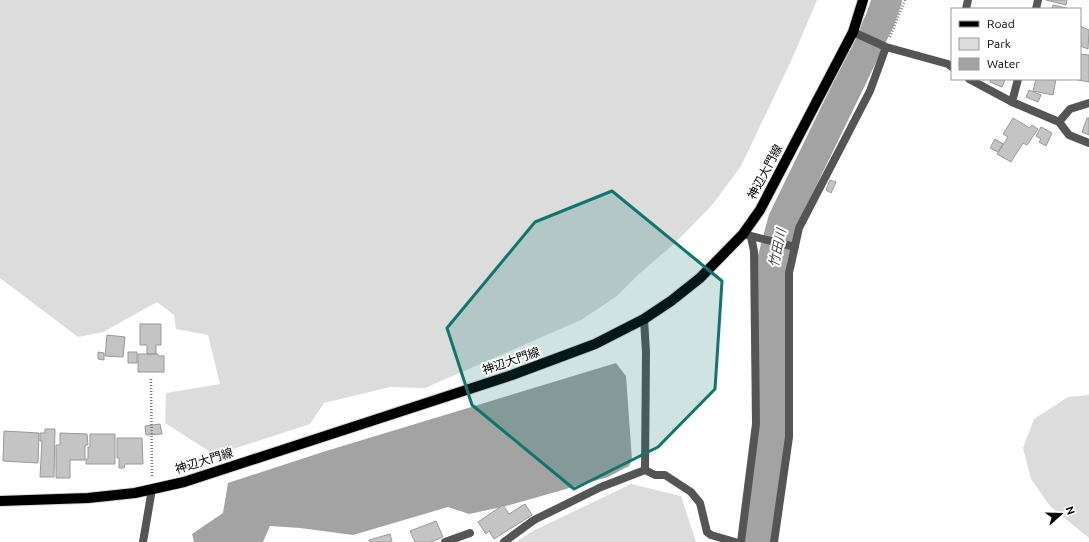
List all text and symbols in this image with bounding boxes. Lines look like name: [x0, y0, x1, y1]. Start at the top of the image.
legend: [951, 8, 1081, 80]
text: Road: [987, 17, 1015, 30]
text: Park: [987, 37, 1011, 50]
text: Water: [987, 57, 1020, 70]
street label: 神辺大門線: [745, 142, 784, 201]
water label: 竹田川: [766, 226, 788, 269]
street label: 神辺大門線: [480, 345, 541, 376]
street label: 神辺大門線: [173, 446, 234, 476]
north arrow: [1041, 494, 1081, 534]
text: N: [1063, 505, 1077, 516]

